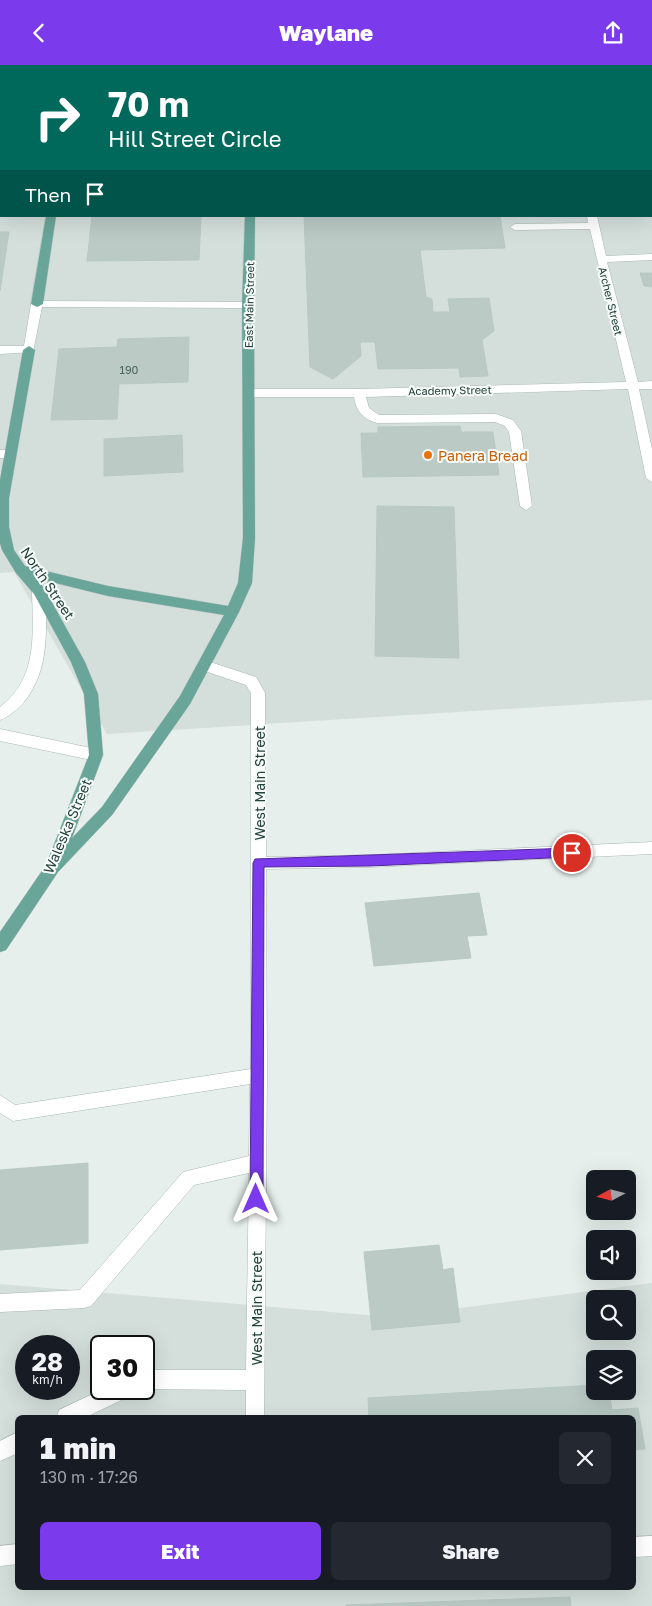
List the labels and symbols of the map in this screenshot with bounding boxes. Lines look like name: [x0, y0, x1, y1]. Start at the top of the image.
street label: East Main Street: [242, 262, 256, 348]
street label: Archer Street: [596, 265, 626, 337]
house number: 190: [120, 363, 139, 376]
street label: Academy Street: [408, 383, 492, 397]
place label: Panera Bread: [438, 447, 528, 464]
marker: Panera Bread: [422, 449, 434, 461]
street label: North Street: [17, 543, 79, 623]
street label: West Main Street: [251, 726, 268, 840]
street label: Waleska Street: [39, 776, 95, 876]
pin: [551, 832, 593, 874]
north arrow: [586, 1170, 636, 1220]
position arrow: [229, 1172, 281, 1224]
street label: West Main Street: [248, 1251, 265, 1365]
speed limit sign: 30: [90, 1335, 155, 1400]

